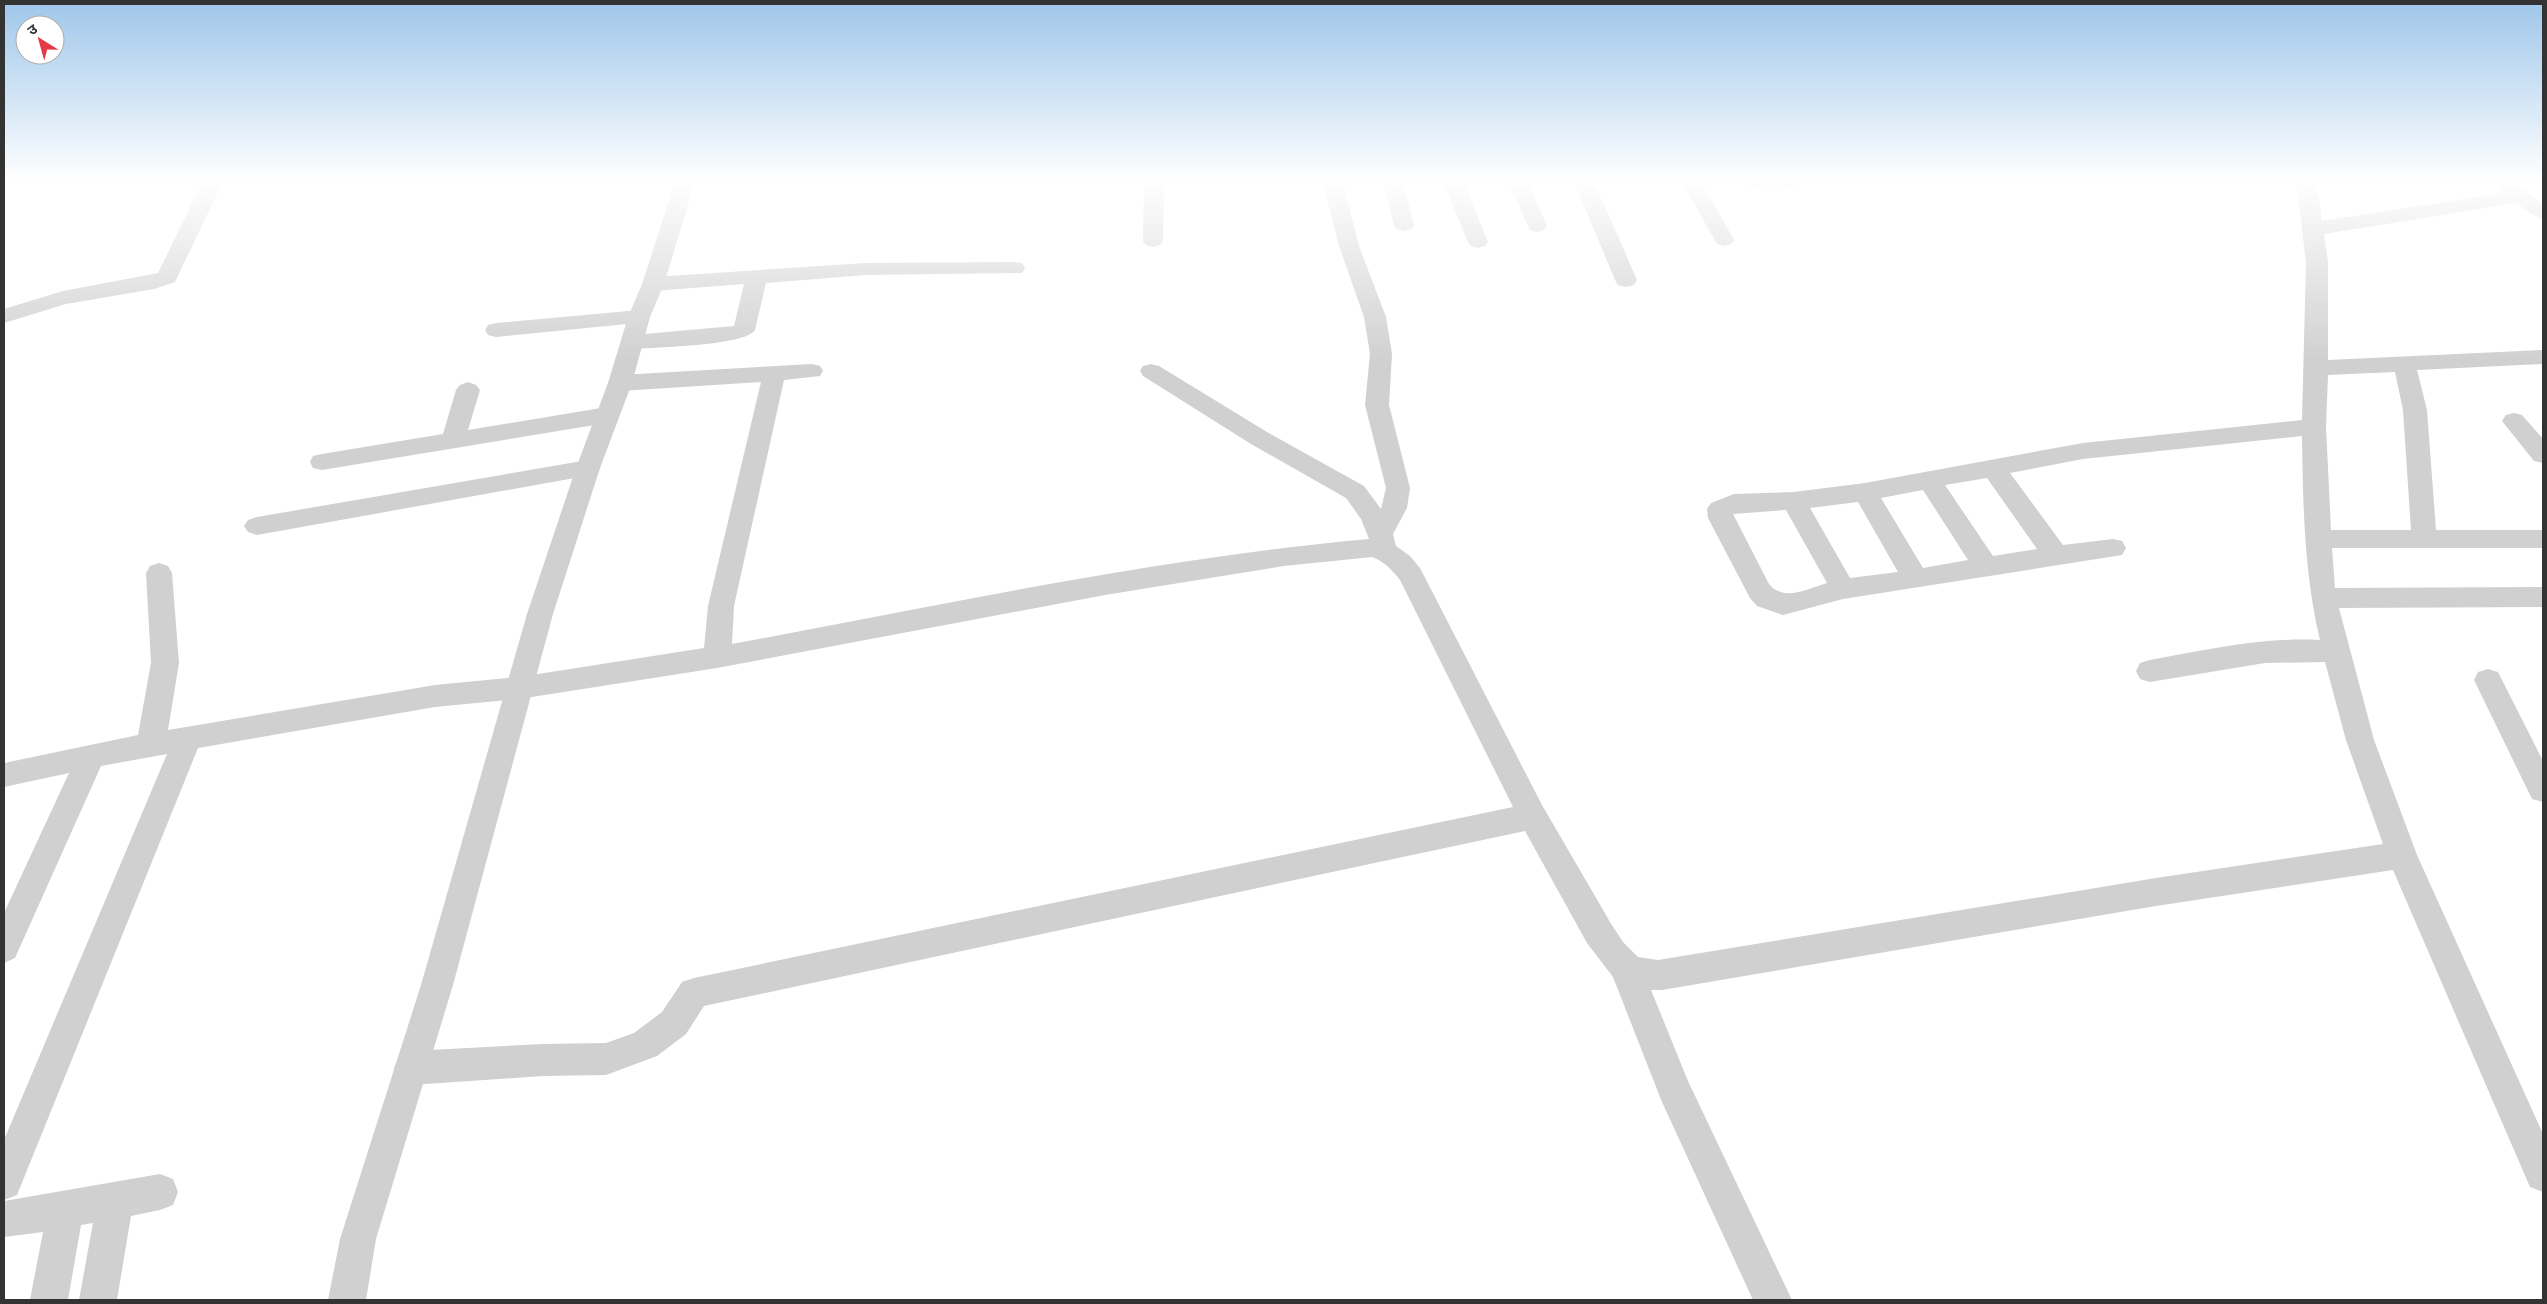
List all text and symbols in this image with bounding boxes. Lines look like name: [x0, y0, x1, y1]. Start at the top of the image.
north arrow: [15, 15, 65, 65]
text: उ: [23, 19, 41, 38]

